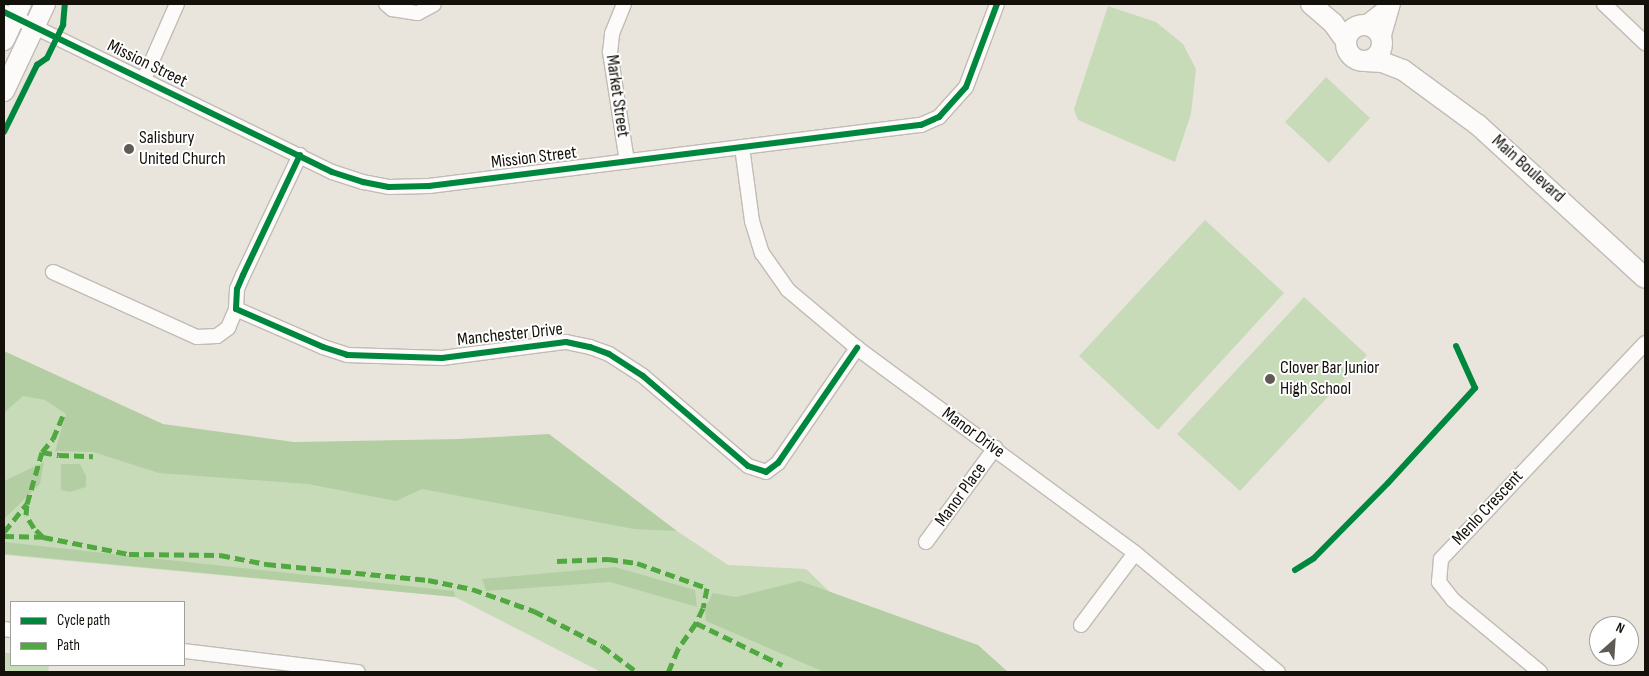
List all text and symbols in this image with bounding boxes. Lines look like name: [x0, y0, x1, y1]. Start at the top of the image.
street label: Mission Street: [104, 35, 190, 93]
street label: Market Street: [601, 53, 633, 139]
place label: Salisbury United Church: [139, 128, 226, 170]
street label: Main Boulevard: [1487, 131, 1569, 207]
street label: Mission Street: [490, 142, 578, 174]
marker: Salisbury United Church: [123, 143, 135, 155]
street label: Manchester Drive: [456, 319, 564, 351]
place label: Clover Bar Junior High School: [1280, 358, 1379, 400]
marker: Clover Bar Junior High School: [1264, 373, 1276, 385]
street label: Manor Drive: [937, 403, 1009, 463]
street label: Manor Place: [931, 459, 991, 531]
street label: Menlo Crescent: [1448, 466, 1528, 550]
legend: [10, 601, 185, 666]
text: Cycle path: [57, 611, 110, 630]
north arrow: [1589, 616, 1639, 666]
text: N: [1613, 619, 1627, 637]
text: Path: [57, 636, 80, 655]

